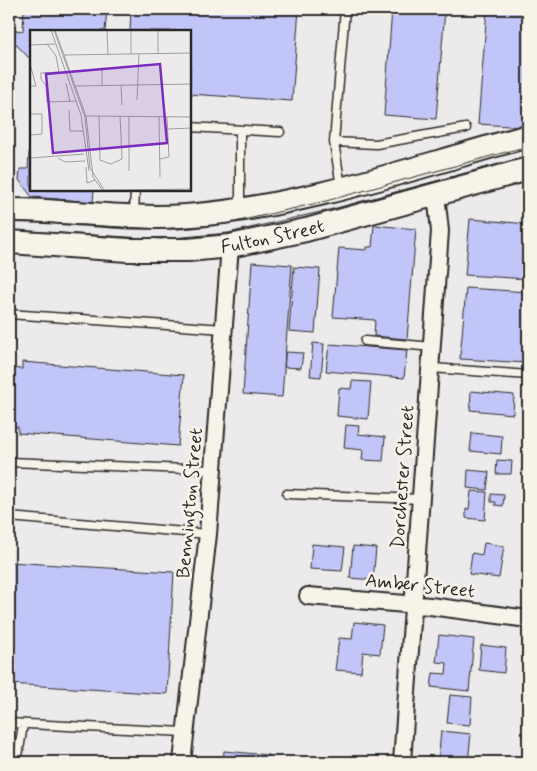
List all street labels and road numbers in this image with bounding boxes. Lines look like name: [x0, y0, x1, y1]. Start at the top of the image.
street label: Fulton Street: [220, 213, 327, 259]
street label: Dorchester Street: [386, 404, 420, 550]
street label: Bennington Street: [171, 427, 212, 580]
street label: Amber Street: [364, 568, 476, 604]

